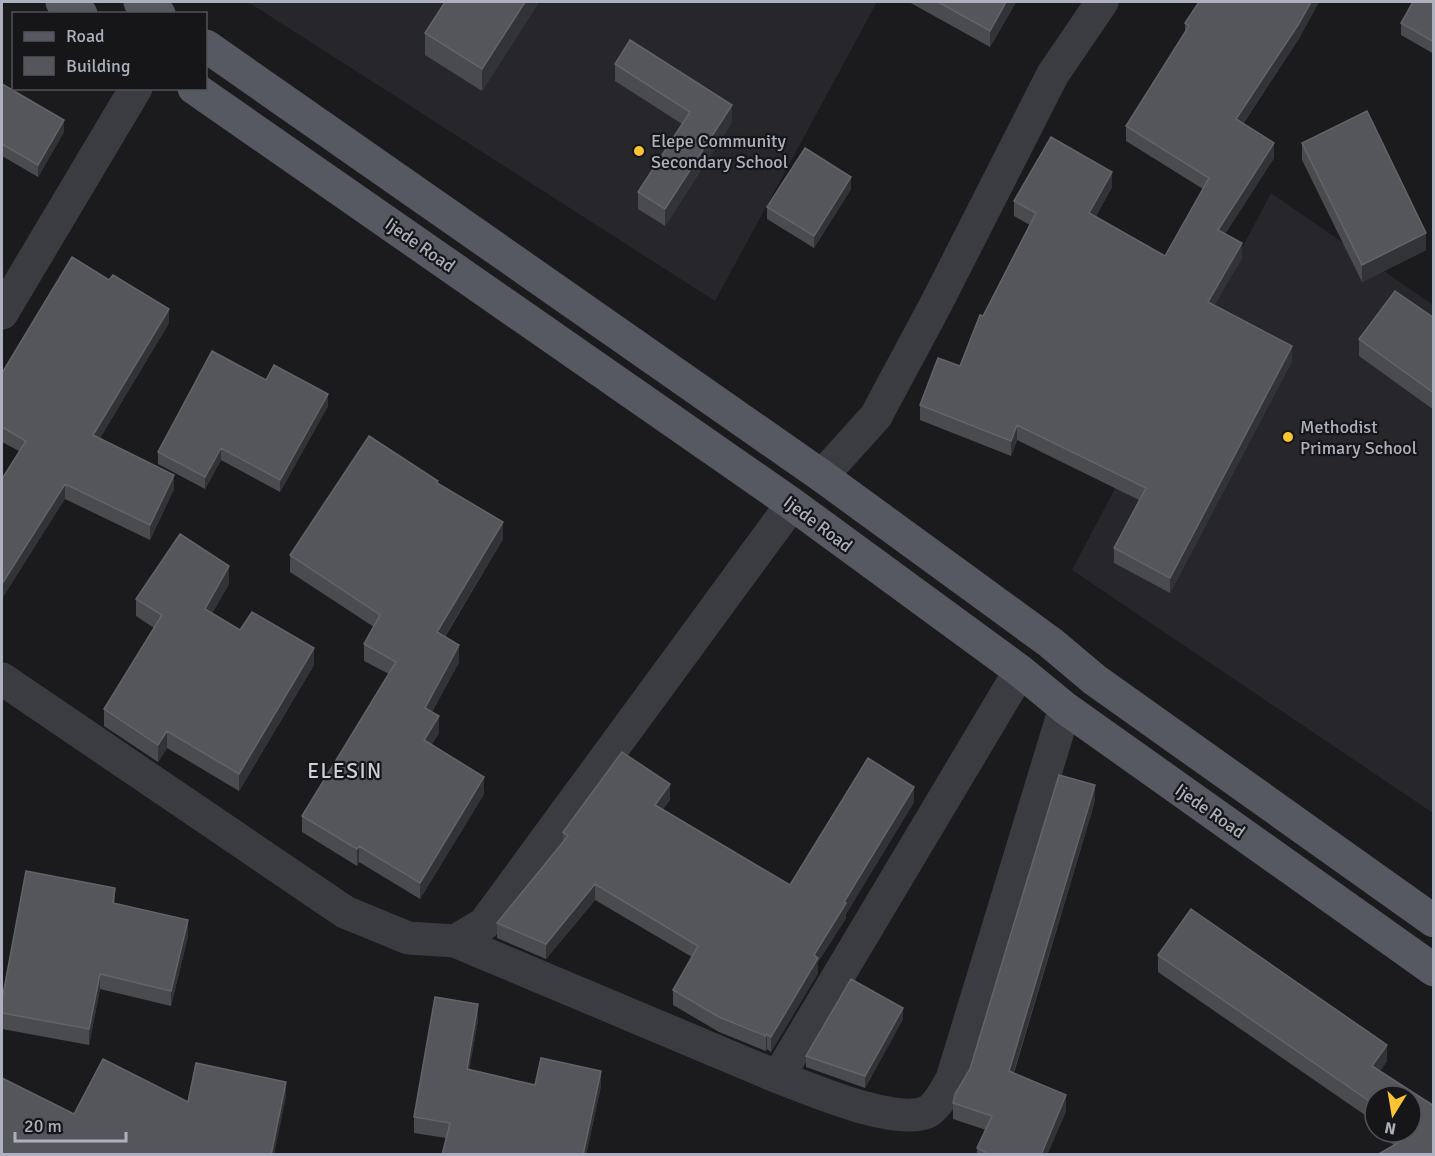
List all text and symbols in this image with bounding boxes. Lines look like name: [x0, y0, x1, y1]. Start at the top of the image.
legend: [12, 12, 207, 90]
text: Road: [66, 25, 105, 47]
text: Building: [66, 55, 130, 77]
place label: Elepe Community Secondary School: [651, 130, 788, 173]
marker: Elepe Community Secondary School: [632, 144, 646, 158]
street label: Ijede Road: [381, 213, 459, 277]
place label: Methodist Primary School: [1300, 416, 1417, 459]
marker: Methodist Primary School: [1281, 430, 1295, 444]
street label: Ijede Road: [779, 491, 857, 557]
district label: ELESIN: [307, 758, 383, 784]
street label: Ijede Road: [1171, 779, 1249, 843]
north arrow: [1363, 1084, 1423, 1144]
scale bar: [15, 1105, 126, 1143]
text: 20 m: [24, 1115, 62, 1137]
text: N: [1383, 1117, 1398, 1139]

